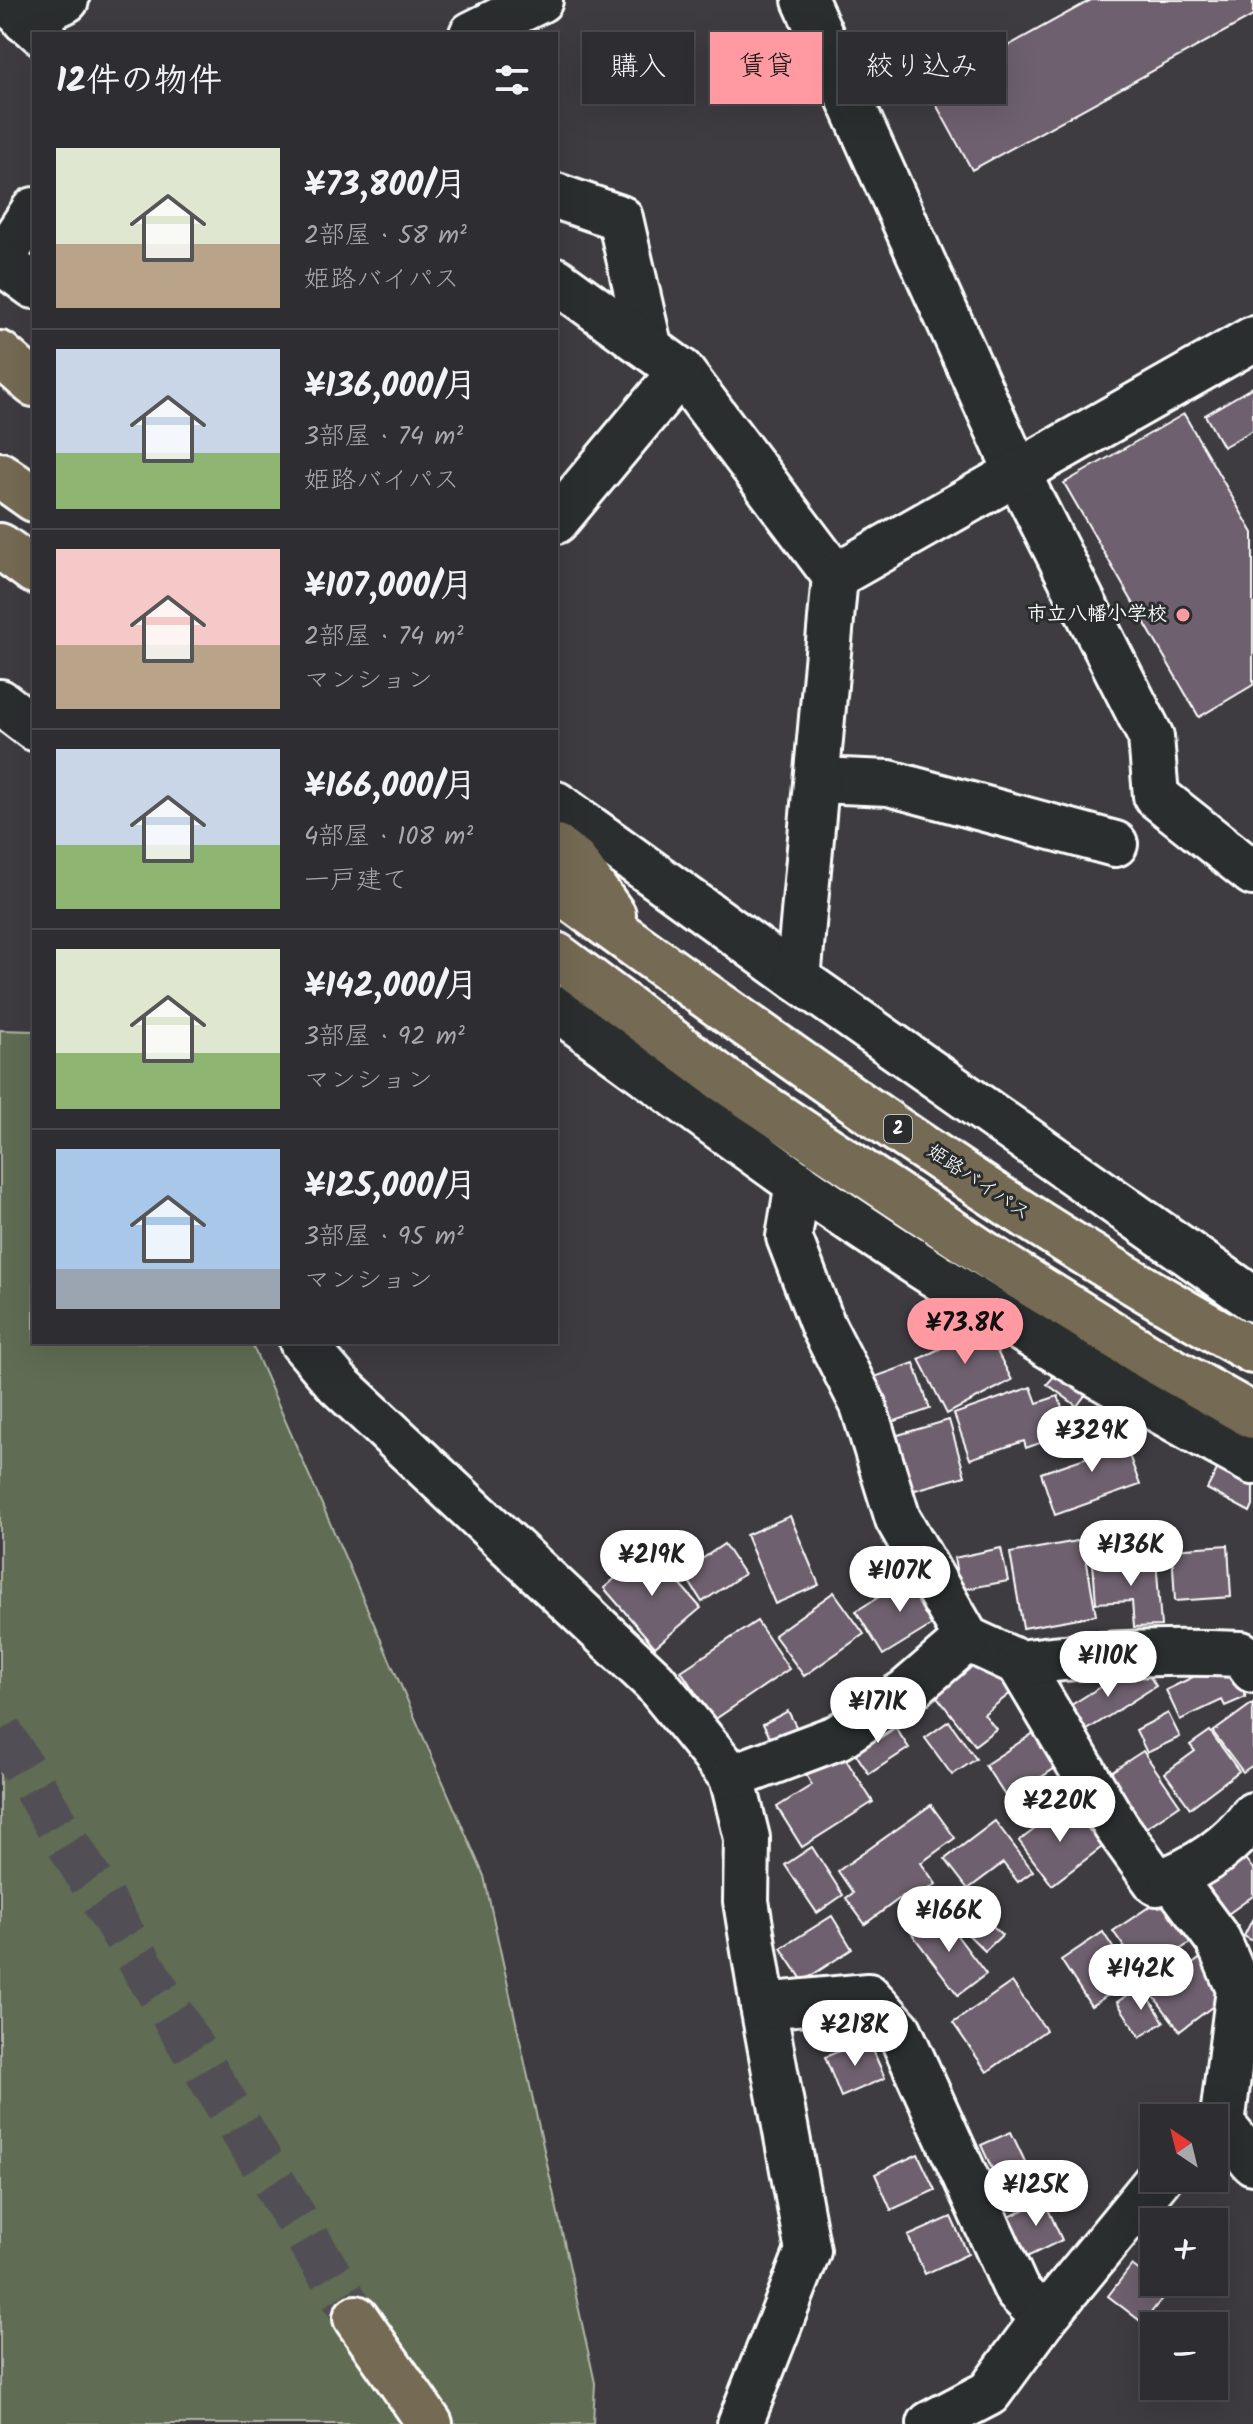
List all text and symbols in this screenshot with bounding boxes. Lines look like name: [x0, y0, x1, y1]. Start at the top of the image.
chip: 購入: [582, 32, 694, 104]
chip: 賃貸: [710, 32, 822, 104]
chip: 絞り込み: [838, 32, 1006, 104]
text: 12件の物件: [56, 55, 222, 109]
icon: filters: [490, 58, 534, 102]
text: ¥73,800/月: [304, 159, 467, 213]
icon: home: [120, 180, 216, 276]
text: 2部屋 · 58 m²: [304, 215, 467, 257]
text: 姫路バイパス: [304, 259, 459, 301]
text: ¥136,000/月: [304, 360, 477, 414]
icon: home: [120, 381, 216, 477]
text: 3部屋 · 74 m²: [304, 416, 463, 458]
text: 姫路バイパス: [304, 460, 459, 502]
text: ¥107,000/月: [304, 560, 474, 614]
icon: home: [120, 581, 216, 677]
place label: 市立八幡小学校: [1027, 599, 1167, 631]
marker: 市立八幡小学校: [1174, 606, 1192, 624]
text: 2部屋 · 74 m²: [304, 616, 464, 658]
text: マンション: [304, 660, 433, 702]
text: ¥166,000/月: [304, 760, 477, 814]
icon: home: [120, 781, 216, 877]
text: 4部屋 · 108 m²: [304, 816, 473, 858]
text: 一戸建て: [304, 860, 408, 902]
text: ¥142,000/月: [304, 960, 478, 1014]
icon: home: [120, 981, 216, 1077]
text: 3部屋 · 92 m²: [304, 1016, 465, 1058]
text: マンション: [304, 1060, 433, 1102]
road number: 2: [884, 1115, 912, 1143]
street label: 姫路バイパス: [919, 1136, 1037, 1230]
text: ¥125,000/月: [304, 1160, 477, 1214]
icon: home: [120, 1181, 216, 1277]
text: 3部屋 · 95 m²: [304, 1216, 464, 1258]
text: マンション: [304, 1260, 433, 1302]
pin: ¥73.8K: [900, 1298, 1030, 1366]
text: ¥73.8K: [925, 1303, 1005, 1345]
pin: ¥329K: [1036, 1406, 1148, 1474]
text: ¥329K: [1055, 1411, 1129, 1453]
pin: ¥136K: [1075, 1520, 1187, 1588]
text: ¥136K: [1097, 1525, 1165, 1567]
pin: ¥219K: [596, 1530, 708, 1598]
text: ¥219K: [618, 1535, 686, 1577]
pin: ¥107K: [844, 1546, 956, 1614]
text: ¥107K: [867, 1551, 933, 1593]
pin: ¥110K: [1052, 1631, 1164, 1699]
text: ¥110K: [1078, 1636, 1138, 1678]
pin: ¥171K: [822, 1677, 934, 1745]
text: ¥171K: [848, 1682, 908, 1724]
pin: ¥220K: [1004, 1776, 1116, 1844]
text: ¥220K: [1022, 1781, 1098, 1823]
pin: ¥166K: [893, 1886, 1005, 1954]
text: ¥166K: [915, 1891, 983, 1933]
pin: ¥142K: [1085, 1944, 1197, 2012]
text: ¥142K: [1107, 1949, 1175, 1991]
pin: ¥218K: [799, 2000, 911, 2068]
text: ¥218K: [820, 2005, 890, 2047]
north arrow: [1140, 2104, 1228, 2192]
map controls: [1140, 2104, 1228, 2400]
pin: ¥125K: [980, 2160, 1092, 2228]
text: ¥125K: [1002, 2165, 1070, 2207]
button: +: [1140, 2208, 1228, 2296]
button: −: [1140, 2312, 1228, 2400]

